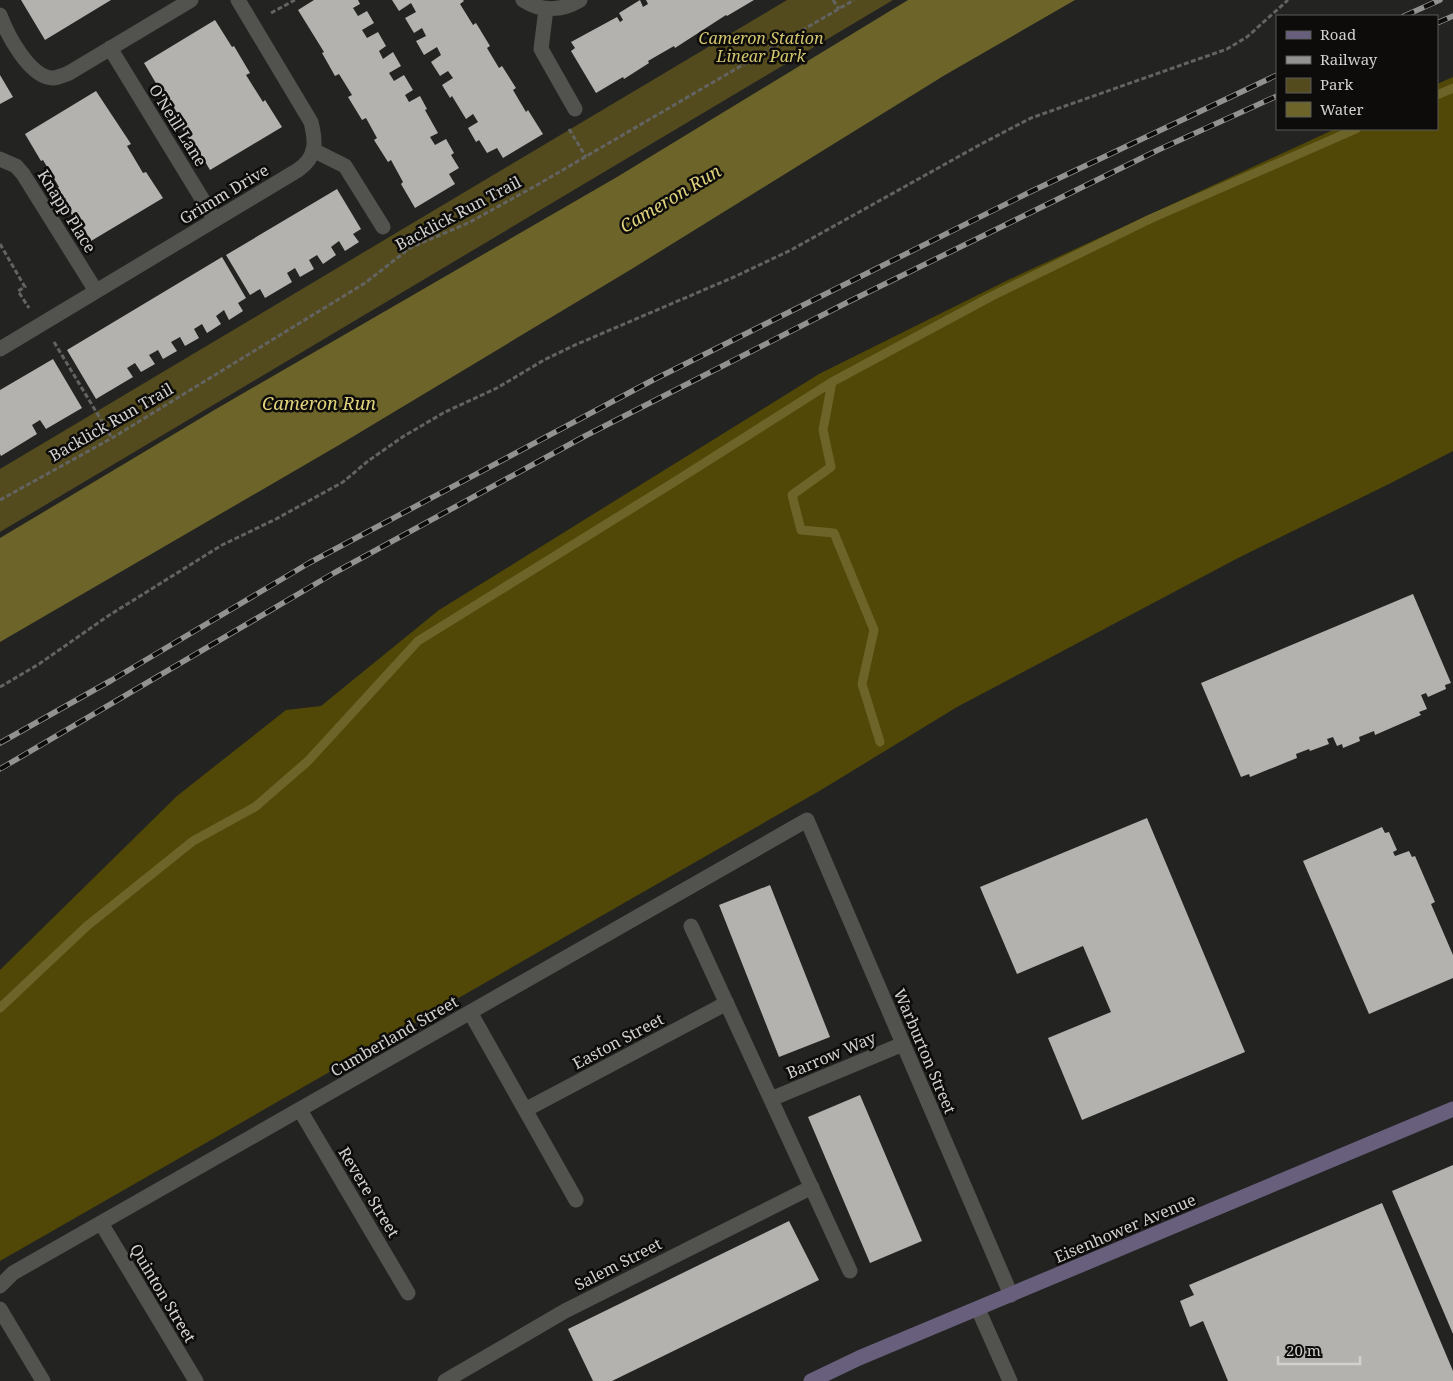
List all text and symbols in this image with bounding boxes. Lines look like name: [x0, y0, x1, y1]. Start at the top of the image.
legend: [1276, 15, 1438, 130]
text: Road: [1320, 24, 1356, 44]
park label: Cameron Station Linear Park: [699, 27, 824, 67]
text: Railway: [1320, 49, 1378, 69]
text: Park: [1320, 74, 1354, 94]
street label: O'Neill Lane: [144, 80, 212, 170]
text: Water: [1320, 99, 1363, 119]
water label: Cameron Run: [615, 158, 725, 238]
street label: Grimm Drive: [175, 159, 273, 229]
street label: Knapp Place: [33, 165, 101, 257]
street label: Backlick Run Trail: [391, 171, 525, 255]
street label: Backlick Run Trail: [45, 378, 177, 466]
water label: Cameron Run: [262, 391, 376, 415]
street label: Warburton Street: [889, 985, 961, 1117]
street label: Cumberland Street: [326, 990, 462, 1082]
street label: Easton Street: [569, 1008, 668, 1074]
street label: Barrow Way: [783, 1026, 880, 1084]
street label: Revere Street: [333, 1143, 405, 1242]
street label: Eisenhower Avenue: [1051, 1188, 1199, 1268]
street label: Salem Street: [571, 1232, 666, 1295]
street label: Quinton Street: [125, 1240, 201, 1347]
scale bar: [1278, 1334, 1360, 1366]
text: 20 m: [1286, 1340, 1321, 1360]

